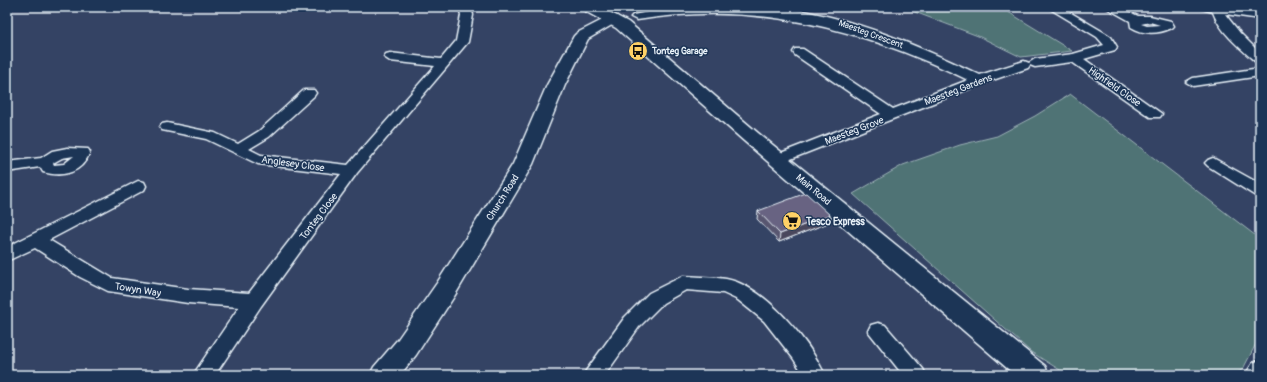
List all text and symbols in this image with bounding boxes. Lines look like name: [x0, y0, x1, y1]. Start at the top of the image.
street label: Maesteg Crescent: [837, 18, 905, 51]
bus stop icon: Tonteg Garage: [627, 40, 649, 62]
place label: Tonteg Garage: [651, 46, 708, 57]
street label: Highfield Close: [1086, 64, 1143, 109]
street label: Maesteg Gardens: [923, 71, 994, 108]
street label: Maesteg Grove: [823, 114, 886, 148]
street label: Anglesey Close: [261, 154, 325, 174]
street label: Church Road: [484, 172, 522, 223]
street label: Main Road: [793, 172, 833, 208]
street label: Tonteg Close: [297, 191, 340, 242]
supermarket icon: Tesco Express: [781, 210, 803, 232]
place label: Tesco Express: [805, 216, 865, 228]
street label: Towyn Way: [114, 280, 163, 300]

